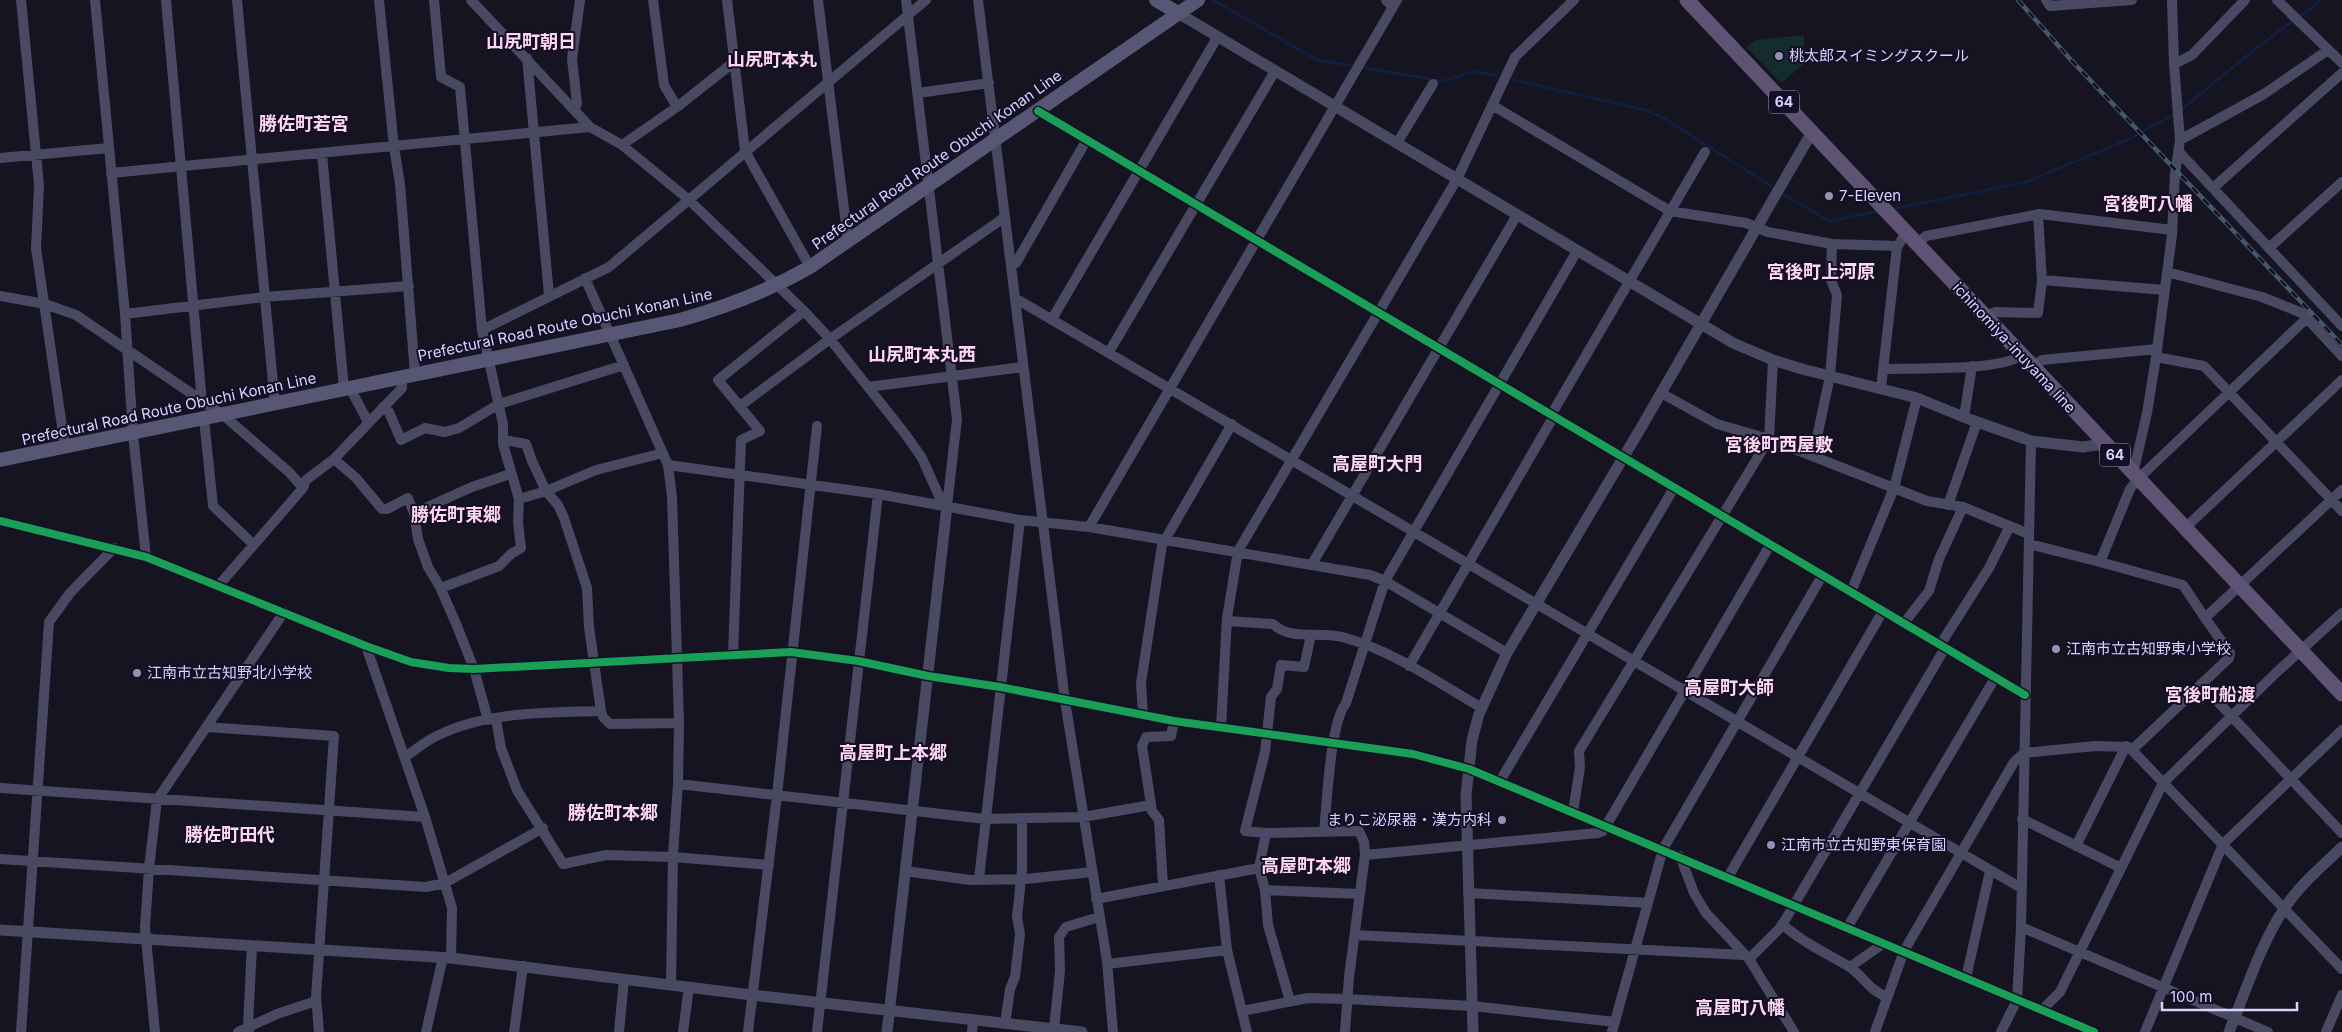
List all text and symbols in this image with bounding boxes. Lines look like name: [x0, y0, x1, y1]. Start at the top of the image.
district label: 山尻町朝日: [486, 31, 576, 52]
place label: 桃太郎スイミングスクール: [1789, 46, 1969, 65]
district label: 山尻町本丸: [727, 49, 817, 70]
marker: 桃太郎スイミングスクール: [1773, 50, 1785, 62]
street label: Prefectural Road Route Obuchi Konan Line: [808, 66, 1065, 254]
road number: 64: [1769, 90, 1799, 114]
district label: 勝佐町若宮: [259, 113, 349, 134]
place label: 7-Eleven: [1839, 186, 1901, 205]
marker: 7-Eleven: [1823, 190, 1835, 202]
district label: 宮後町八幡: [2103, 193, 2193, 214]
district label: 宮後町上河原: [1767, 261, 1875, 282]
street label: ichinomiya-inuyama line: [1949, 278, 2080, 417]
street label: Prefectural Road Route Obuchi Konan Line: [416, 284, 714, 365]
district label: 山尻町本丸西: [868, 344, 976, 365]
street label: Prefectural Road Route Obuchi Konan Line: [20, 368, 318, 449]
district label: 宮後町西屋敷: [1725, 434, 1833, 455]
road number: 64: [2100, 444, 2130, 466]
district label: 高屋町大門: [1332, 453, 1422, 474]
district label: 勝佐町東郷: [411, 504, 501, 525]
place label: 江南市立古知野東小学校: [2066, 639, 2231, 658]
marker: 江南市立古知野東小学校: [2050, 643, 2062, 655]
place label: 江南市立古知野北小学校: [147, 663, 312, 682]
marker: 江南市立古知野北小学校: [131, 667, 143, 679]
district label: 高屋町大師: [1684, 677, 1774, 698]
district label: 宮後町船渡: [2165, 684, 2255, 705]
district label: 高屋町上本郷: [839, 742, 947, 763]
district label: 勝佐町本郷: [568, 802, 658, 823]
place label: まりこ泌尿器・漢方内科: [1327, 810, 1492, 829]
marker: まりこ泌尿器・漢方内科: [1496, 814, 1508, 826]
district label: 勝佐町田代: [185, 824, 275, 845]
place label: 江南市立古知野東保育園: [1781, 835, 1946, 854]
marker: 江南市立古知野東保育園: [1765, 839, 1777, 851]
district label: 高屋町本郷: [1261, 855, 1351, 876]
scale bar: [2162, 980, 2297, 1012]
text: 100 m: [2170, 987, 2212, 1006]
district label: 高屋町八幡: [1695, 997, 1785, 1018]

